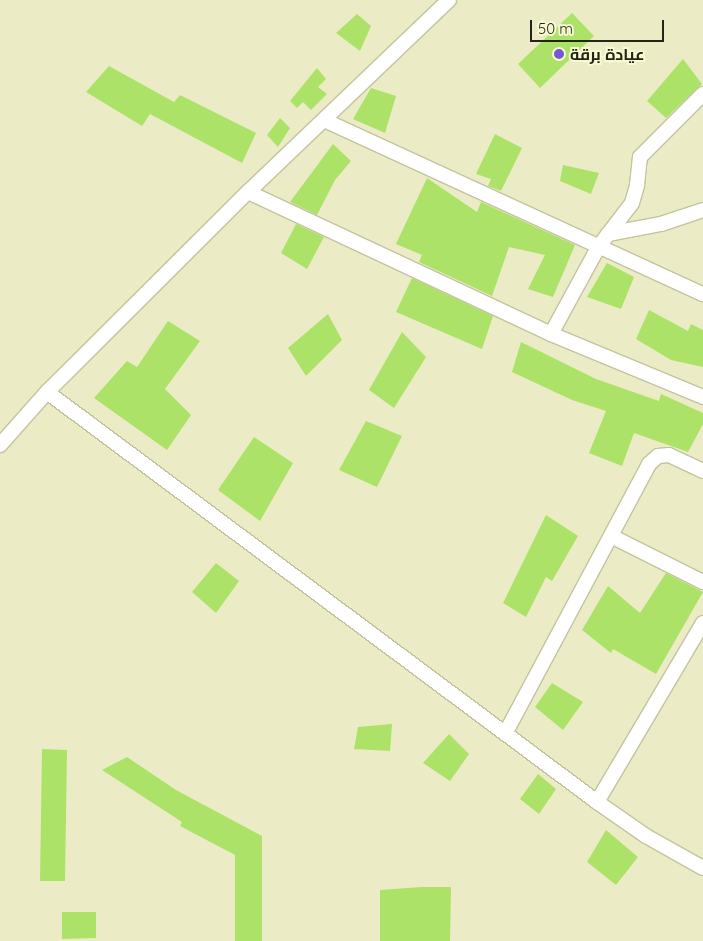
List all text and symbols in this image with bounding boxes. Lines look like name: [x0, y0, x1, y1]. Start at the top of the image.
scale bar: [533, 10, 667, 42]
text: 50 m: [538, 19, 573, 38]
place label: عيادة برقة: [570, 44, 645, 64]
marker: عيادة برقة: [552, 47, 566, 61]

